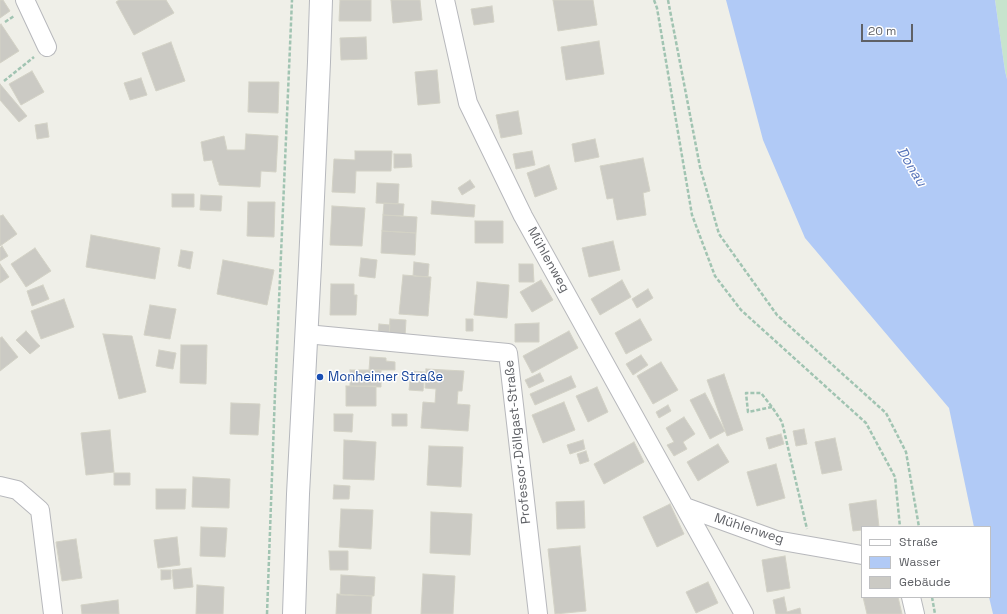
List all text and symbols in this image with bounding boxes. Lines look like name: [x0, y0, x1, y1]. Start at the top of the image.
scale bar: [863, 16, 915, 42]
text: 20 m: [868, 23, 896, 39]
water label: Donau: [893, 144, 929, 190]
street label: Mühlenweg: [524, 225, 572, 295]
street label: Professor-Döllgast-Straße: [502, 359, 534, 525]
place label: Monheimer Straße: [328, 369, 443, 385]
marker: Monheimer Straße: [315, 372, 325, 382]
street label: Mühlenweg: [712, 510, 786, 548]
legend: [861, 526, 991, 598]
text: Straße: [899, 534, 938, 550]
text: Wasser: [899, 554, 941, 570]
text: Gebäude: [899, 574, 951, 590]

